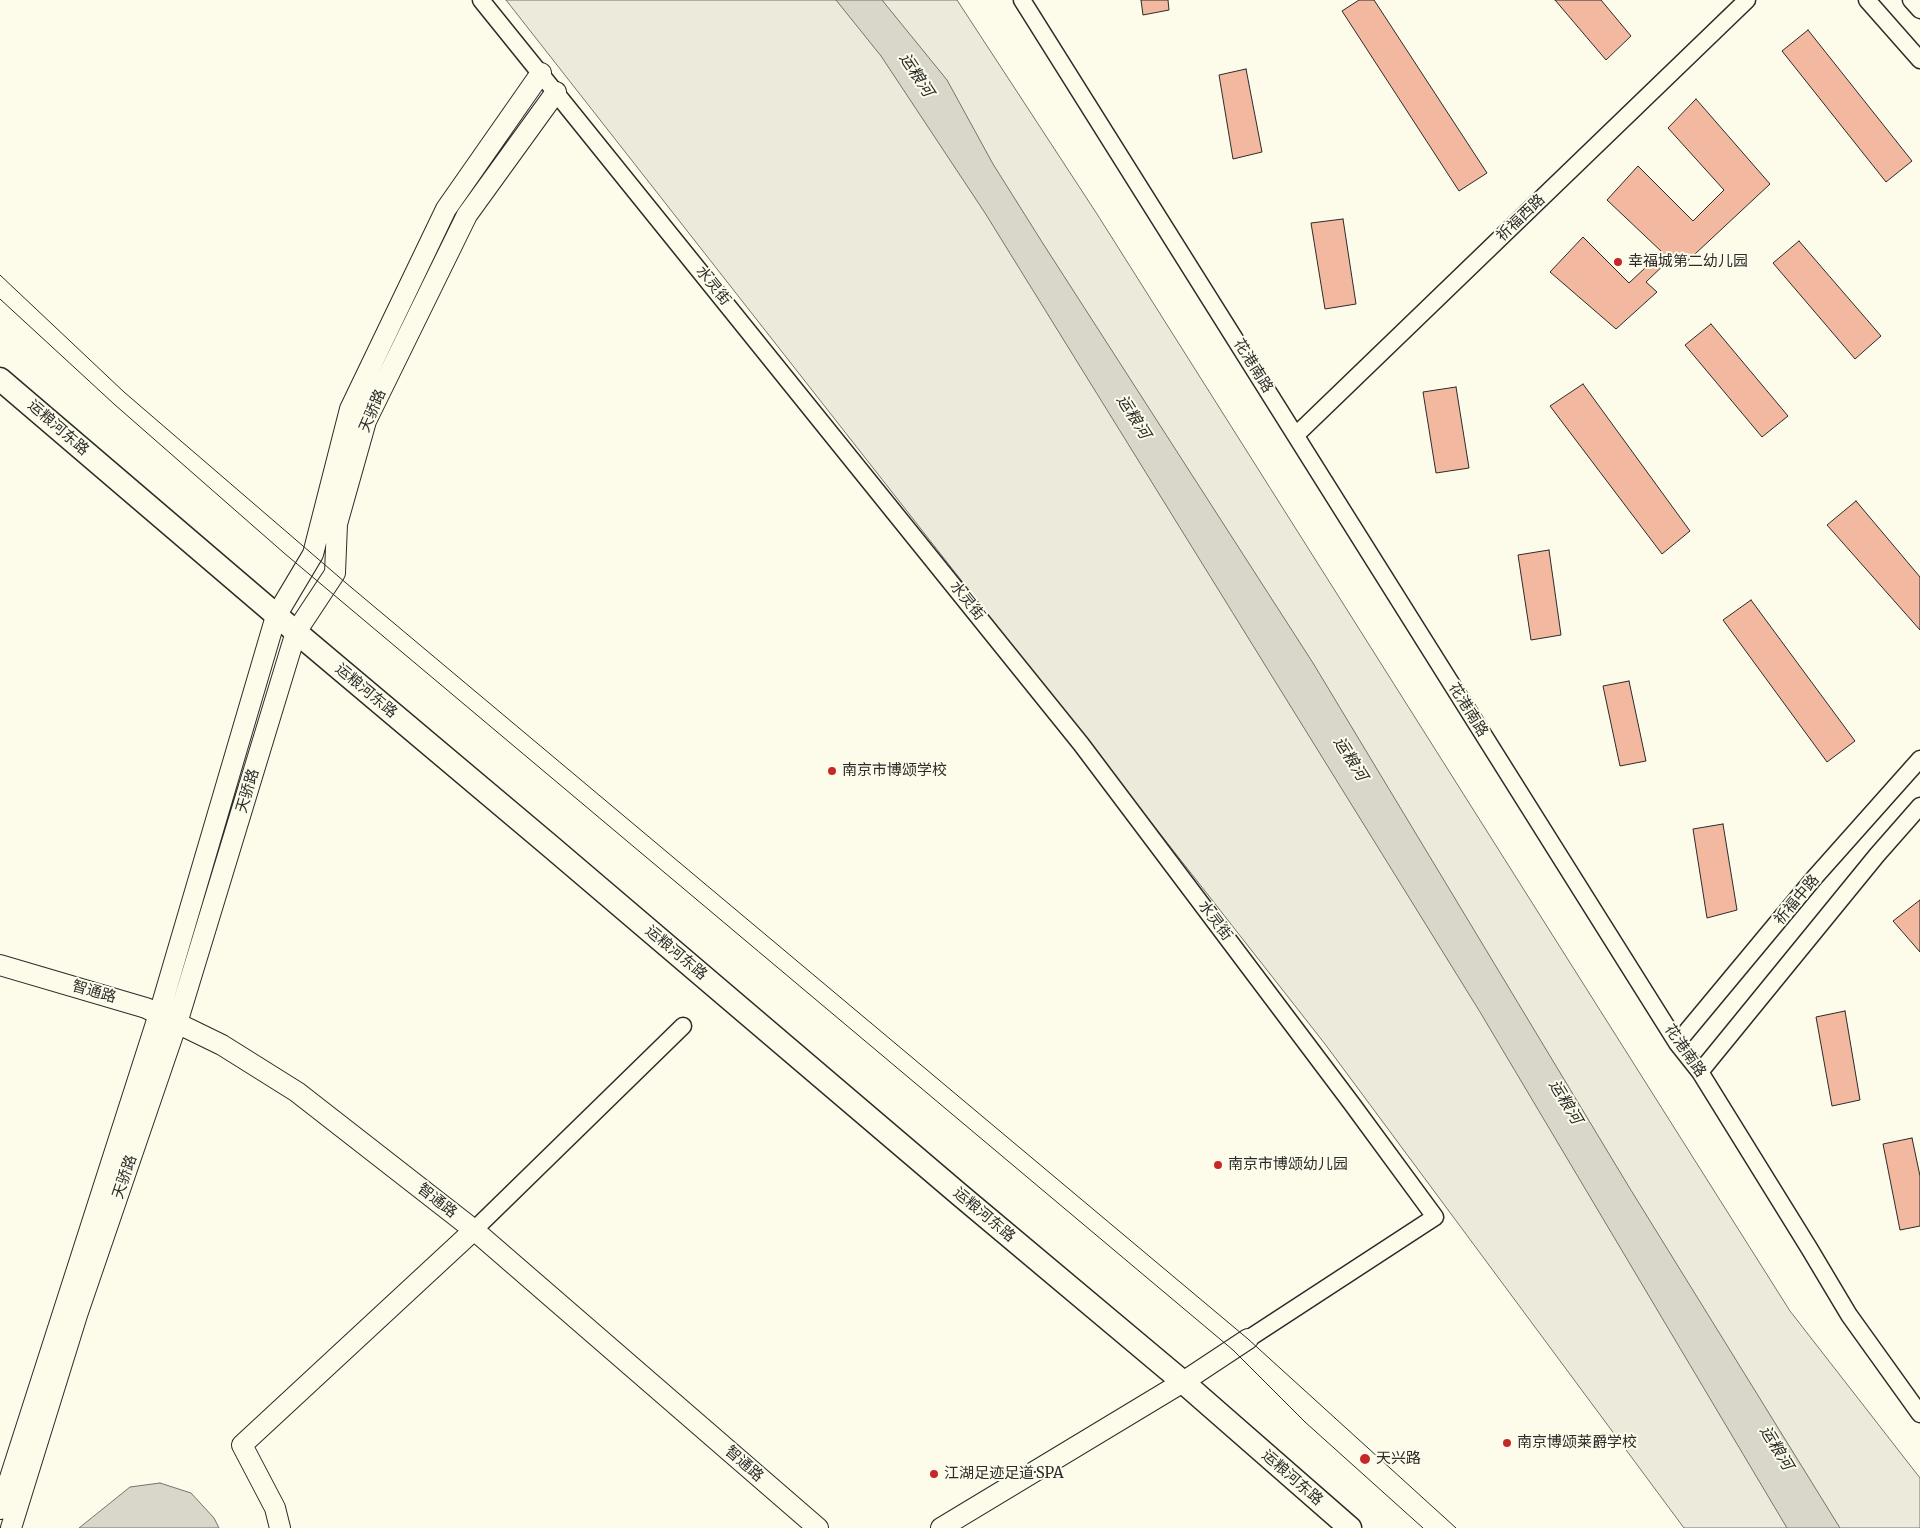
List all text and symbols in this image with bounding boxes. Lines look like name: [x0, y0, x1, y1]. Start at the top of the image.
water label: 运粮河: [895, 50, 937, 100]
street label: 祈福西路: [1493, 191, 1549, 245]
place label: 幸福城第二幼儿园: [1628, 253, 1748, 271]
marker: 幸福城第二幼儿园: [1612, 256, 1624, 268]
street label: 水灵街: [692, 263, 734, 309]
street label: 花港南路: [1229, 336, 1277, 396]
street label: 天骄路: [356, 387, 390, 435]
water label: 运粮河: [1112, 392, 1154, 442]
street label: 运粮河东路: [24, 397, 92, 459]
street label: 水灵街: [946, 578, 988, 624]
street label: 运粮河东路: [331, 660, 401, 722]
street label: 花港南路: [1444, 680, 1492, 740]
water label: 运粮河: [1329, 734, 1371, 784]
place label: 南京市博颂学校: [842, 762, 947, 780]
marker: 南京市博颂学校: [826, 765, 838, 777]
street label: 天骄路: [233, 767, 263, 815]
street label: 祈福中路: [1771, 871, 1823, 929]
street label: 水灵街: [1194, 898, 1236, 944]
street label: 运粮河东路: [641, 922, 711, 984]
street label: 智通路: [70, 977, 118, 1007]
street label: 花港南路: [1660, 1021, 1710, 1081]
water label: 运粮河: [1544, 1076, 1586, 1128]
street label: 天骄路: [109, 1153, 141, 1201]
place label: 南京市博颂幼儿园: [1228, 1156, 1348, 1174]
marker: 南京市博颂幼儿园: [1212, 1159, 1224, 1171]
street label: 智通路: [414, 1180, 460, 1222]
street label: 运粮河东路: [949, 1184, 1019, 1246]
water label: 运粮河: [1755, 1422, 1797, 1474]
place label: 南京博颂莱爵学校: [1517, 1434, 1637, 1452]
marker: 南京博颂莱爵学校: [1501, 1437, 1513, 1449]
street label: 智通路: [721, 1442, 767, 1486]
street label: 运粮河东路: [1258, 1447, 1326, 1509]
place label: 天兴路: [1376, 1450, 1421, 1468]
marker: 天兴路: [1358, 1452, 1372, 1466]
place label: 江湖足迹足道·SPA: [944, 1465, 1063, 1483]
marker: 江湖足迹足道·SPA: [928, 1468, 940, 1480]

